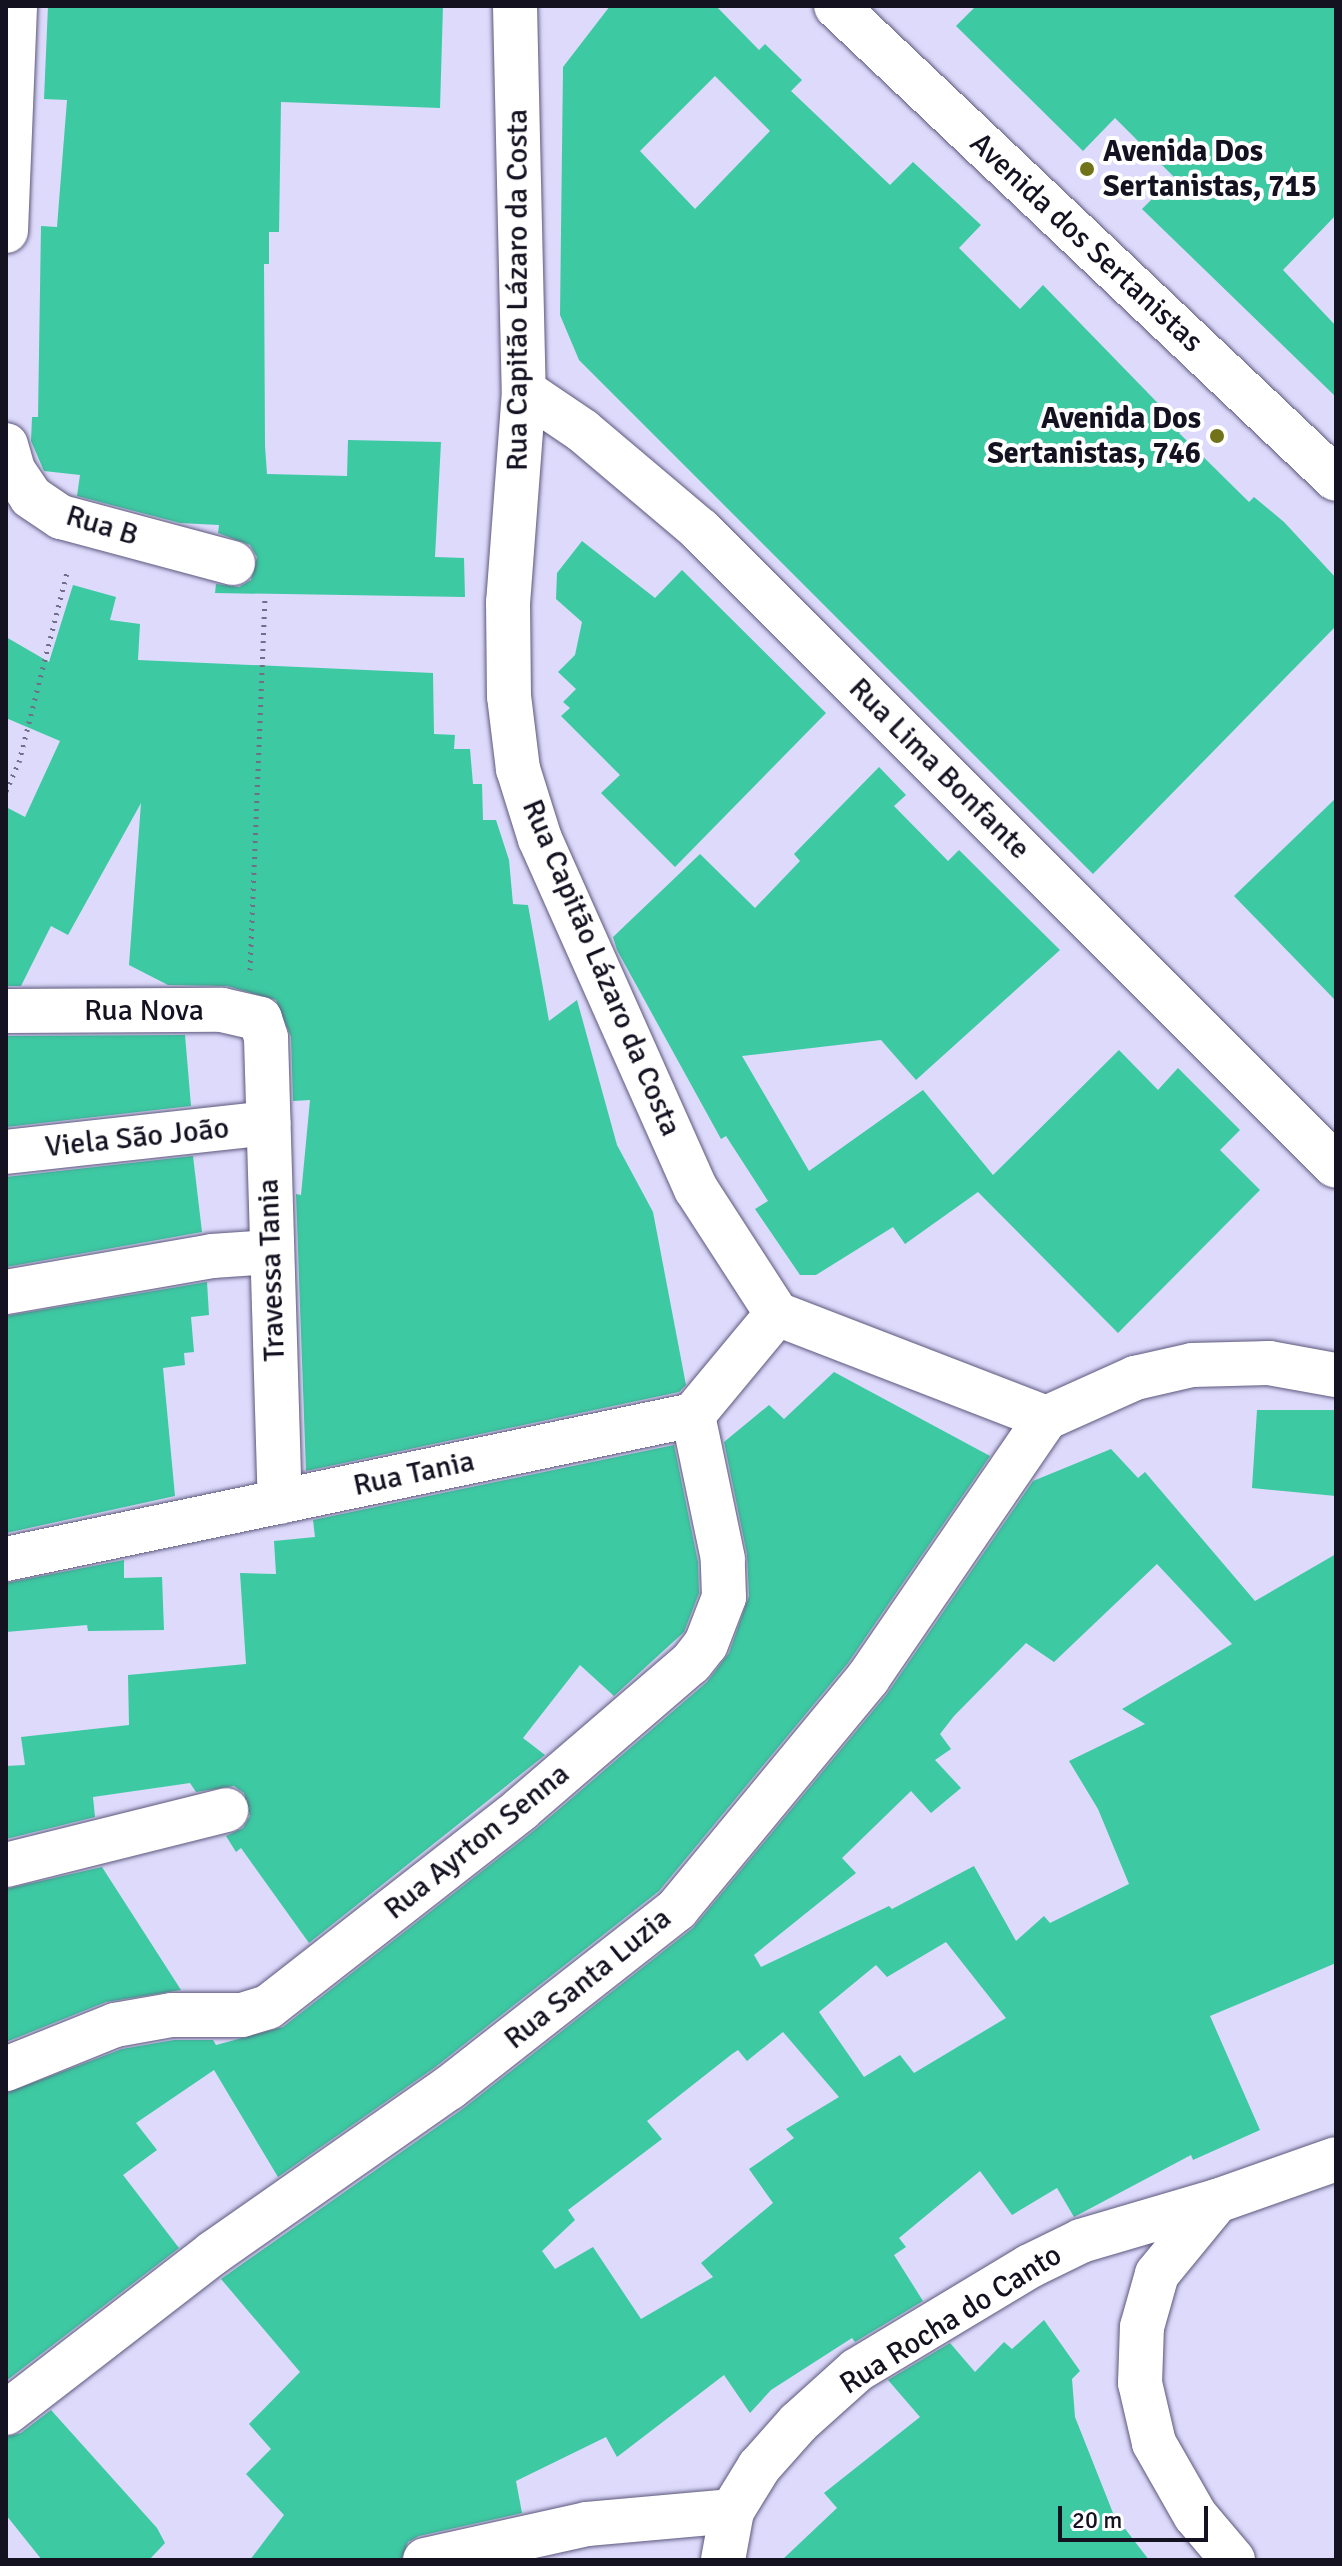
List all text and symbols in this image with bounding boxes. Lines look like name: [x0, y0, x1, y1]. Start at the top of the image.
street label: Rua Capitão Lázaro da Costa: [500, 109, 536, 471]
street label: Avenida dos Sertanistas: [962, 126, 1210, 360]
place label: Avenida Dos Sertanistas, 715: [1103, 134, 1317, 204]
marker: Avenida Dos Sertanistas, 715: [1078, 160, 1096, 178]
place label: Avenida Dos Sertanistas, 746: [987, 401, 1201, 472]
marker: Avenida Dos Sertanistas, 746: [1208, 427, 1226, 445]
street label: Rua B: [61, 498, 143, 554]
street label: Rua Lima Bonfante: [841, 671, 1037, 867]
street label: Rua Capitão Lázaro da Costa: [514, 794, 688, 1142]
street label: Rua Nova: [84, 993, 204, 1029]
street label: Viela São João: [43, 1110, 231, 1166]
street label: Travessa Tania: [251, 1178, 293, 1362]
street label: Rua Tania: [350, 1444, 478, 1504]
street label: Rua Ayrton Senna: [377, 1756, 577, 1928]
street label: Rua Santa Luzia: [497, 1901, 679, 2057]
street label: Rua Rocha do Canto: [834, 2237, 1068, 2403]
scale bar: [1062, 2490, 1212, 2540]
text: 20 m: [1072, 2505, 1122, 2535]

